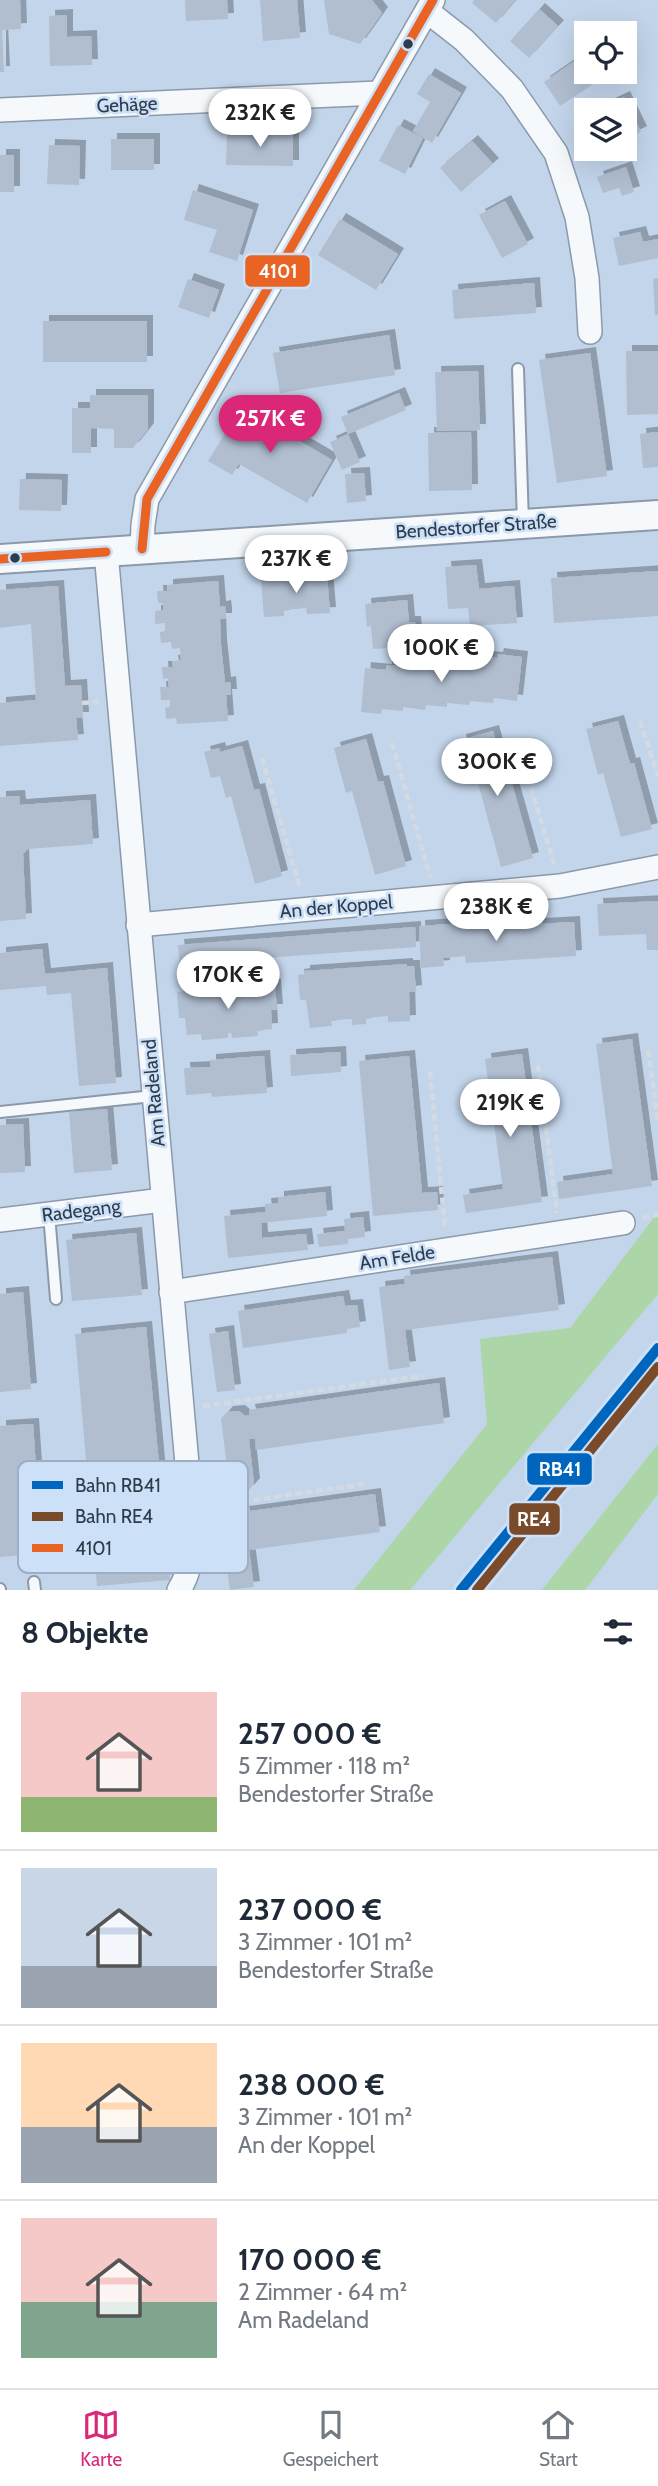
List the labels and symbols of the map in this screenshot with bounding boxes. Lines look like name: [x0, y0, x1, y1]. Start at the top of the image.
unlabelled marker: [401, 37, 415, 51]
pin: 232K €: [203, 90, 317, 149]
street label: Gehäge: [96, 91, 158, 118]
line badge: 4101: [244, 254, 311, 288]
text: 4101: [258, 260, 298, 283]
pin: 257K €: [213, 396, 327, 455]
street label: Bendestorfer Straße: [395, 509, 558, 544]
pin: 237K €: [239, 536, 353, 595]
unlabelled marker: [8, 551, 22, 565]
pin: 100K €: [384, 624, 498, 684]
pin: 300K €: [440, 738, 554, 798]
pin: 238K €: [439, 884, 553, 943]
street label: An der Koppel: [279, 890, 394, 923]
pin: 170K €: [171, 951, 285, 1011]
street label: Am Radeland: [137, 1038, 170, 1148]
pin: 219K €: [453, 1080, 567, 1139]
street label: Radegang: [40, 1194, 122, 1227]
street label: Am Felde: [358, 1240, 437, 1275]
line badge: RB41: [526, 1452, 593, 1486]
text: RB41: [539, 1458, 581, 1481]
legend: [18, 1461, 248, 1573]
text: Bahn RB41: [75, 1474, 161, 1497]
line badge: RE4: [508, 1502, 561, 1536]
text: Bahn RE4: [75, 1505, 153, 1528]
text: RE4: [517, 1508, 551, 1531]
text: 4101: [75, 1537, 112, 1560]

